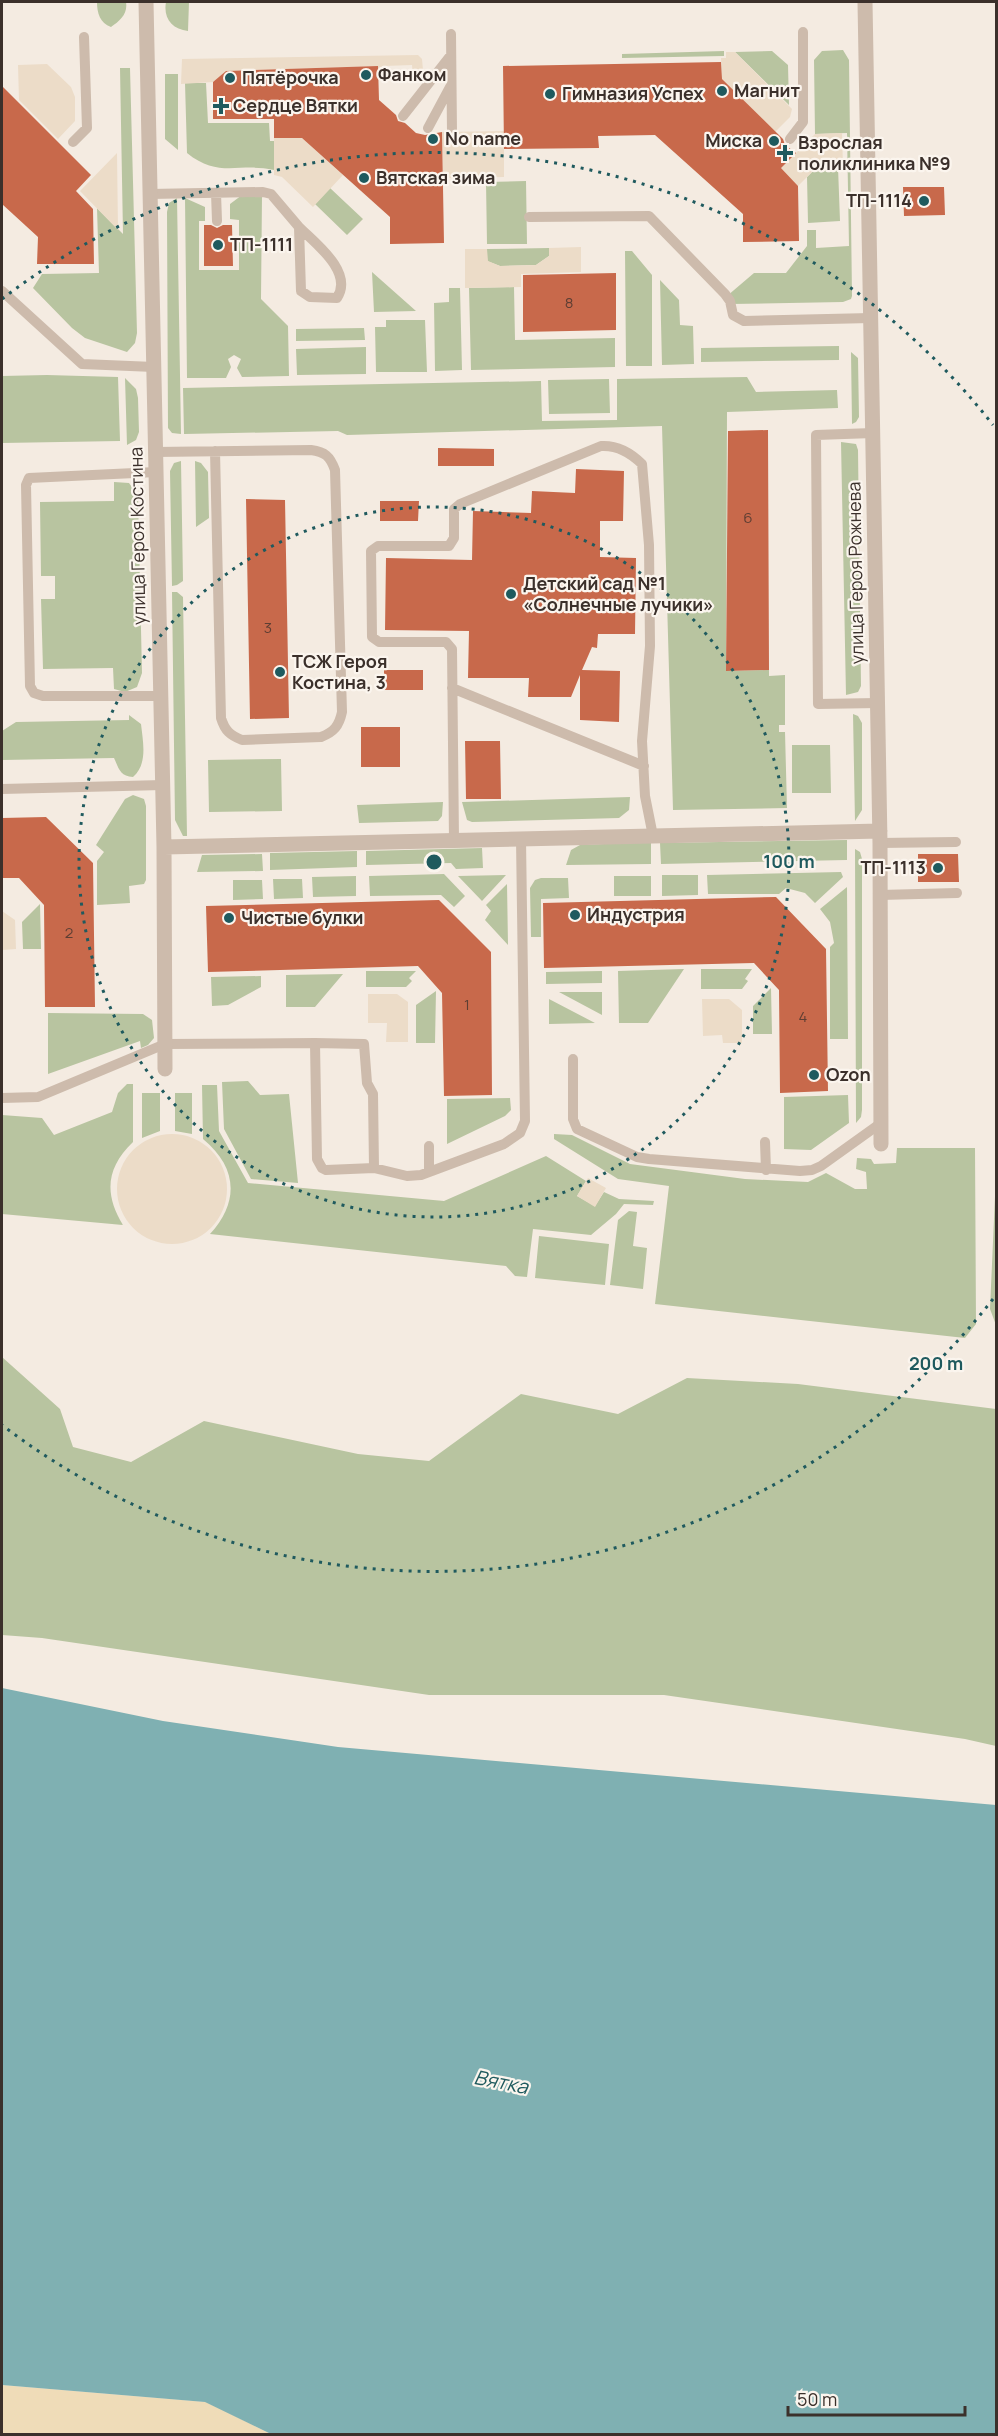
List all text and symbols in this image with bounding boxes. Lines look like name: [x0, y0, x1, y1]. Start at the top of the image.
place label: Фанком: [378, 62, 447, 86]
place label: Пятёрочка: [242, 65, 339, 89]
marker: Фанком: [359, 68, 373, 82]
marker: Пятёрочка: [223, 71, 237, 85]
place label: Магнит: [734, 78, 801, 102]
place label: Гимназия Успех: [562, 81, 704, 105]
marker: Магнит: [715, 84, 729, 98]
marker: Гимназия Успех: [543, 87, 557, 101]
place label: Сердце Вятки: [233, 93, 358, 117]
marker: Сердце Вятки: [214, 99, 228, 113]
place label: No name: [445, 126, 521, 150]
place label: Миска: [705, 128, 762, 152]
place label: Взрослая поликлиника №9: [798, 130, 951, 175]
marker: No name: [426, 132, 440, 146]
marker: Миска: [767, 134, 781, 148]
marker: Взрослая поликлиника №9: [776, 144, 794, 162]
place label: Вятская зима: [376, 165, 495, 189]
marker: Вятская зима: [357, 171, 371, 185]
place label: ТП-1114: [846, 188, 912, 212]
marker: ТП-1114: [917, 194, 931, 208]
place label: ТП-1111: [230, 232, 293, 256]
marker: ТП-1111: [211, 238, 225, 252]
house number: 8: [565, 292, 573, 313]
street label: улица Героя Костина: [123, 447, 151, 625]
street label: улица Героя Рожнева: [841, 481, 869, 665]
house number: 6: [743, 507, 753, 528]
place label: Детский сад №1 «Солнечные лучики»: [523, 571, 714, 616]
marker: Детский сад №1 «Солнечные лучики»: [504, 587, 518, 601]
house number: 3: [264, 617, 272, 638]
place label: ТСЖ Героя Костина, 3: [292, 649, 388, 694]
marker: ТСЖ Героя Костина, 3: [273, 665, 287, 679]
text: 100 m: [763, 849, 815, 873]
centre of rings: [424, 852, 444, 872]
place label: ТП-1113: [860, 855, 926, 879]
marker: ТП-1113: [931, 861, 945, 875]
place label: Индустрия: [587, 902, 685, 926]
place label: Чистые булки: [241, 905, 363, 929]
marker: Индустрия: [568, 908, 582, 922]
marker: Чистые булки: [222, 911, 236, 925]
house number: 2: [65, 922, 73, 943]
house number: 1: [464, 994, 470, 1015]
house number: 4: [799, 1006, 808, 1027]
place label: Ozon: [826, 1062, 871, 1086]
marker: Ozon: [807, 1068, 821, 1082]
text: 200 m: [909, 1351, 963, 1375]
water label: Вятка: [472, 2063, 531, 2100]
scale bar: [788, 2379, 965, 2417]
text: 50 m: [797, 2387, 837, 2411]

